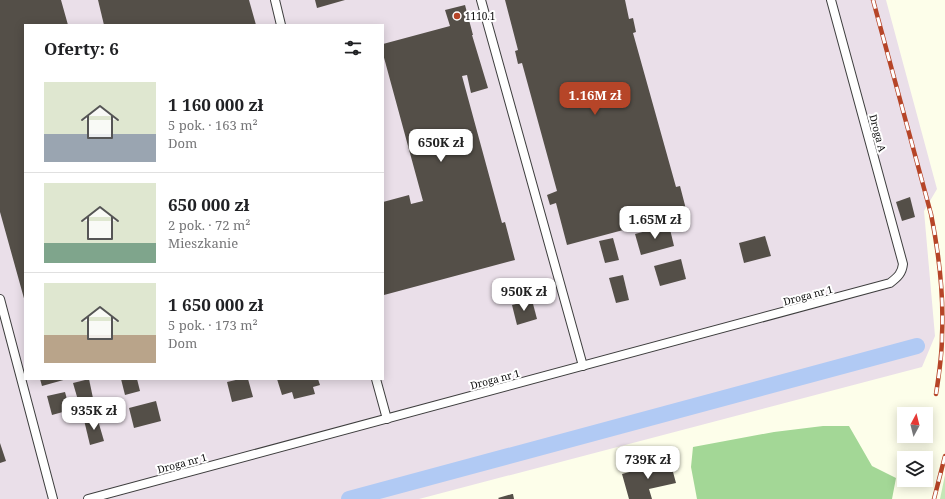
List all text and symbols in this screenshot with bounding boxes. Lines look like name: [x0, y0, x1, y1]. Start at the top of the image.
place label: 1110.1: [465, 9, 495, 23]
marker: 1110.1: [452, 11, 462, 21]
text: Oferty: 6: [44, 37, 119, 60]
icon: filters: [342, 37, 364, 59]
pin: 1.16M zł: [554, 82, 636, 116]
text: 1.16M zł: [568, 86, 622, 104]
text: 1 160 000 zł: [168, 93, 263, 116]
icon: home: [76, 98, 124, 146]
street label: Droga A: [866, 113, 890, 154]
text: 5 pok. · 163 m²: [168, 116, 258, 134]
pin: 650K zł: [404, 129, 478, 163]
text: 650K zł: [418, 133, 464, 151]
text: Dom: [168, 134, 197, 152]
text: 650 000 zł: [168, 193, 249, 216]
icon: home: [76, 199, 124, 247]
pin: 1.65M zł: [614, 206, 696, 240]
text: 1.65M zł: [628, 210, 682, 228]
text: 2 pok. · 72 m²: [168, 216, 250, 234]
text: Mieszkanie: [168, 234, 238, 252]
pin: 950K zł: [487, 278, 561, 312]
text: 950K zł: [501, 282, 547, 300]
street label: Droga nr 1: [782, 282, 834, 308]
text: 1 650 000 zł: [168, 293, 263, 316]
icon: home: [76, 299, 124, 347]
text: 5 pok. · 173 m²: [168, 316, 258, 334]
text: Dom: [168, 334, 197, 352]
street label: Droga nr 1: [469, 366, 521, 392]
pin: 935K zł: [57, 397, 131, 431]
text: 935K zł: [71, 401, 117, 419]
north arrow: [897, 407, 933, 443]
map controls: [897, 407, 933, 487]
pin: 739K zł: [611, 446, 685, 480]
street label: Droga nr 1: [156, 450, 208, 476]
text: 739K zł: [625, 450, 671, 468]
button: layers: [897, 451, 933, 487]

